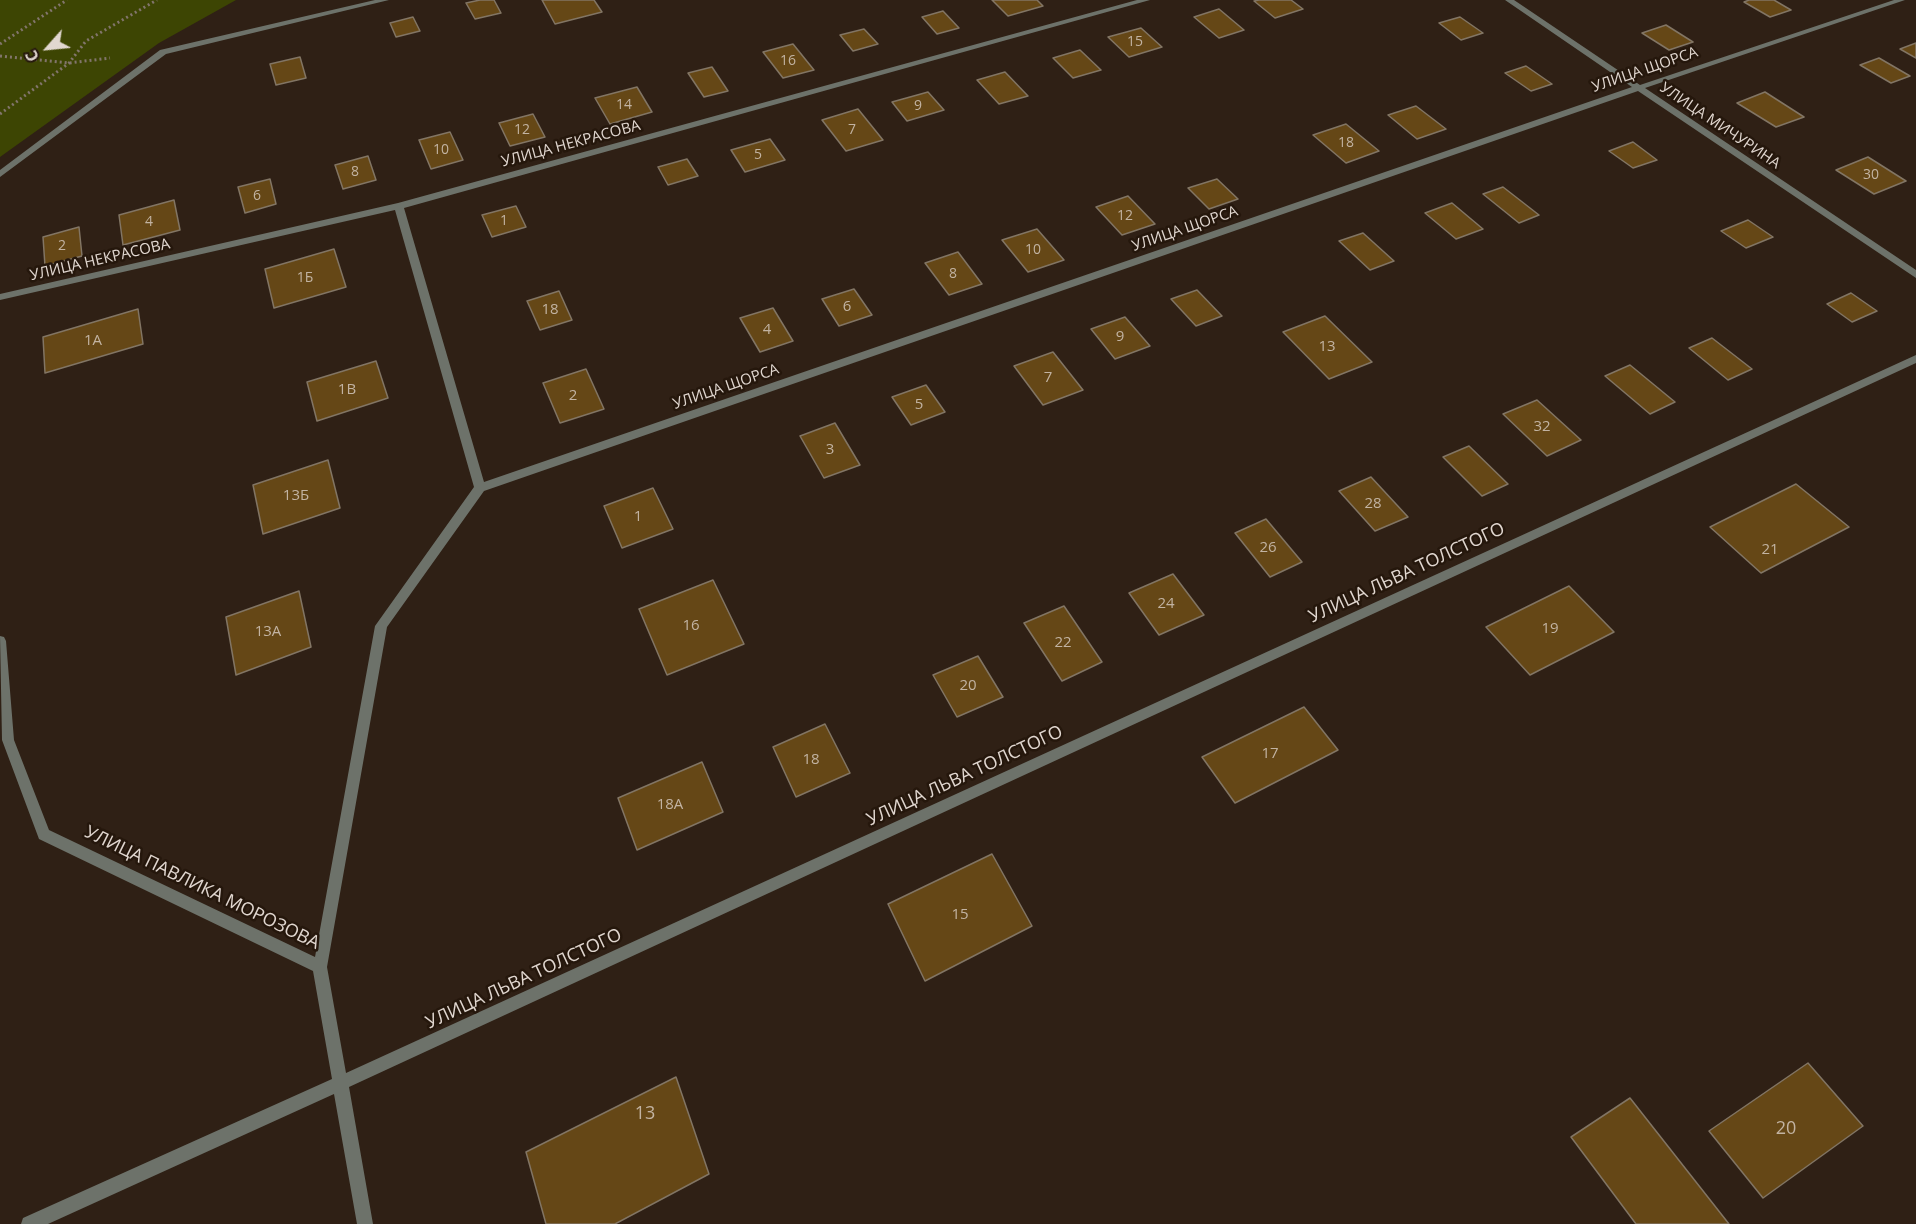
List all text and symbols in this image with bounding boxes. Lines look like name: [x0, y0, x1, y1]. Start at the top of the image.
north arrow: [18, 18, 78, 78]
house number: 15: [1127, 34, 1143, 50]
street label: УЛИЦА ЩОРСА: [1590, 43, 1700, 97]
text: С: [20, 47, 44, 66]
house number: 16: [780, 53, 796, 69]
street label: УЛИЦА МИЧУРИНА: [1656, 79, 1784, 173]
house number: 14: [616, 97, 632, 113]
house number: 9: [914, 98, 922, 114]
street label: УЛИЦА НЕКРАСОВА: [500, 117, 642, 171]
house number: 12: [514, 122, 530, 138]
house number: 7: [848, 122, 856, 138]
house number: 18: [1338, 135, 1354, 151]
house number: 10: [433, 142, 449, 158]
house number: 5: [754, 147, 762, 163]
house number: 8: [351, 164, 359, 180]
house number: 30: [1863, 167, 1879, 183]
house number: 6: [253, 188, 261, 204]
street label: УЛИЦА ЩОРСА: [1130, 202, 1240, 256]
house number: 12: [1117, 208, 1133, 224]
house number: 1: [500, 213, 508, 229]
house number: 4: [145, 214, 153, 230]
street label: УЛИЦА НЕКРАСОВА: [28, 235, 172, 285]
house number: 2: [58, 238, 66, 254]
house number: 10: [1025, 242, 1041, 258]
house number: 8: [949, 266, 957, 282]
house number: 1Б: [297, 270, 313, 286]
house number: 6: [843, 298, 851, 316]
house number: 18: [541, 301, 559, 319]
house number: 4: [763, 321, 771, 339]
house number: 9: [1116, 328, 1124, 346]
house number: 1А: [84, 332, 102, 350]
house number: 13: [1318, 338, 1336, 356]
street label: УЛИЦА ЩОРСА: [671, 360, 781, 414]
house number: 7: [1044, 369, 1052, 387]
house number: 1В: [338, 381, 356, 399]
house number: 2: [569, 387, 577, 405]
house number: 5: [915, 396, 923, 414]
house number: 32: [1533, 418, 1551, 436]
house number: 3: [826, 441, 834, 459]
house number: 13Б: [283, 487, 309, 505]
house number: 28: [1364, 495, 1382, 513]
house number: 1: [634, 508, 642, 526]
street label: УЛИЦА ЛЬВА ТОЛСТОГО: [1306, 518, 1508, 628]
house number: 26: [1259, 539, 1277, 557]
house number: 21: [1761, 541, 1779, 559]
house number: 24: [1157, 595, 1175, 613]
house number: 16: [682, 617, 700, 635]
house number: 19: [1541, 620, 1559, 638]
house number: 13А: [255, 623, 281, 641]
house number: 22: [1054, 634, 1072, 652]
house number: 20: [959, 677, 977, 695]
street label: УЛИЦА ЛЬВА ТОЛСТОГО: [864, 721, 1066, 831]
house number: 17: [1261, 745, 1279, 763]
house number: 18: [802, 751, 820, 769]
house number: 18А: [657, 796, 683, 814]
street label: УЛИЦА ПАВЛИКА МОРОЗОВА: [81, 822, 323, 954]
house number: 15: [951, 906, 969, 924]
street label: УЛИЦА ЛЬВА ТОЛСТОГО: [423, 924, 625, 1034]
house number: 13: [635, 1103, 655, 1125]
house number: 20: [1776, 1118, 1796, 1140]

